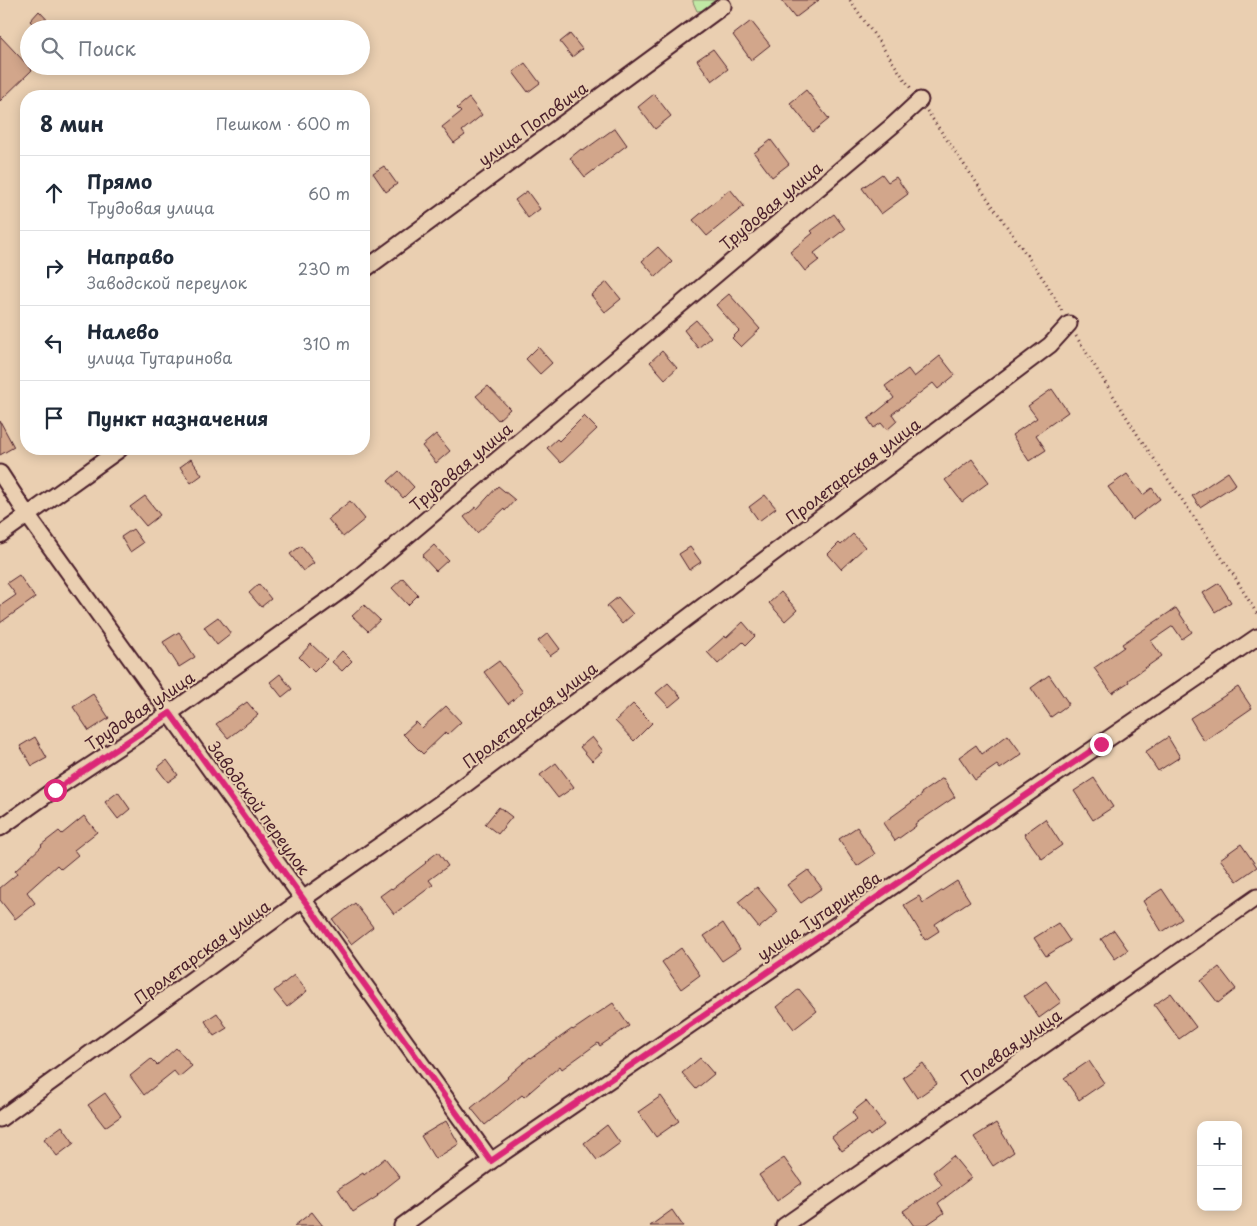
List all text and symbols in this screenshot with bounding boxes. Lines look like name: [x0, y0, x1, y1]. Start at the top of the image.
search box: [20, 20, 370, 75]
icon: search: [38, 34, 66, 62]
text: Поиск: [78, 34, 136, 62]
street label: улица Поповича: [473, 75, 592, 171]
text: 8 мин: [40, 107, 104, 139]
text: Пешком · 600 m: [216, 111, 350, 135]
street label: Трудовая улица: [714, 155, 827, 255]
text: Прямо: [87, 167, 152, 195]
icon: ahead: [40, 179, 68, 207]
text: 60 m: [308, 181, 350, 205]
text: Трудовая улица: [87, 195, 214, 219]
text: Направо: [87, 242, 174, 270]
icon: right: [40, 254, 68, 282]
text: 230 m: [298, 256, 350, 280]
text: Заводской переулок: [87, 270, 247, 294]
text: Налево: [87, 317, 159, 345]
icon: left: [40, 329, 68, 357]
text: 310 m: [302, 331, 350, 355]
text: улица Тутаринова: [87, 345, 232, 369]
icon: arrive: [40, 404, 68, 432]
text: Пункт назначения: [87, 404, 268, 432]
street label: Пролетарская улица: [780, 411, 925, 529]
street label: Трудовая улица: [404, 416, 517, 516]
street label: Пролетарская улица: [457, 655, 602, 773]
street label: Трудовая улица: [80, 665, 199, 756]
route end: [1090, 733, 1113, 756]
street label: Заводской переулок: [203, 736, 317, 880]
route start: [44, 779, 67, 802]
street label: улица Тутаринова: [752, 865, 885, 966]
street label: Пролетарская улица: [128, 893, 275, 1009]
street label: Полевая улица: [955, 1002, 1066, 1090]
map controls: [1197, 1121, 1242, 1211]
button: +: [1197, 1121, 1242, 1166]
button: −: [1197, 1166, 1242, 1211]

